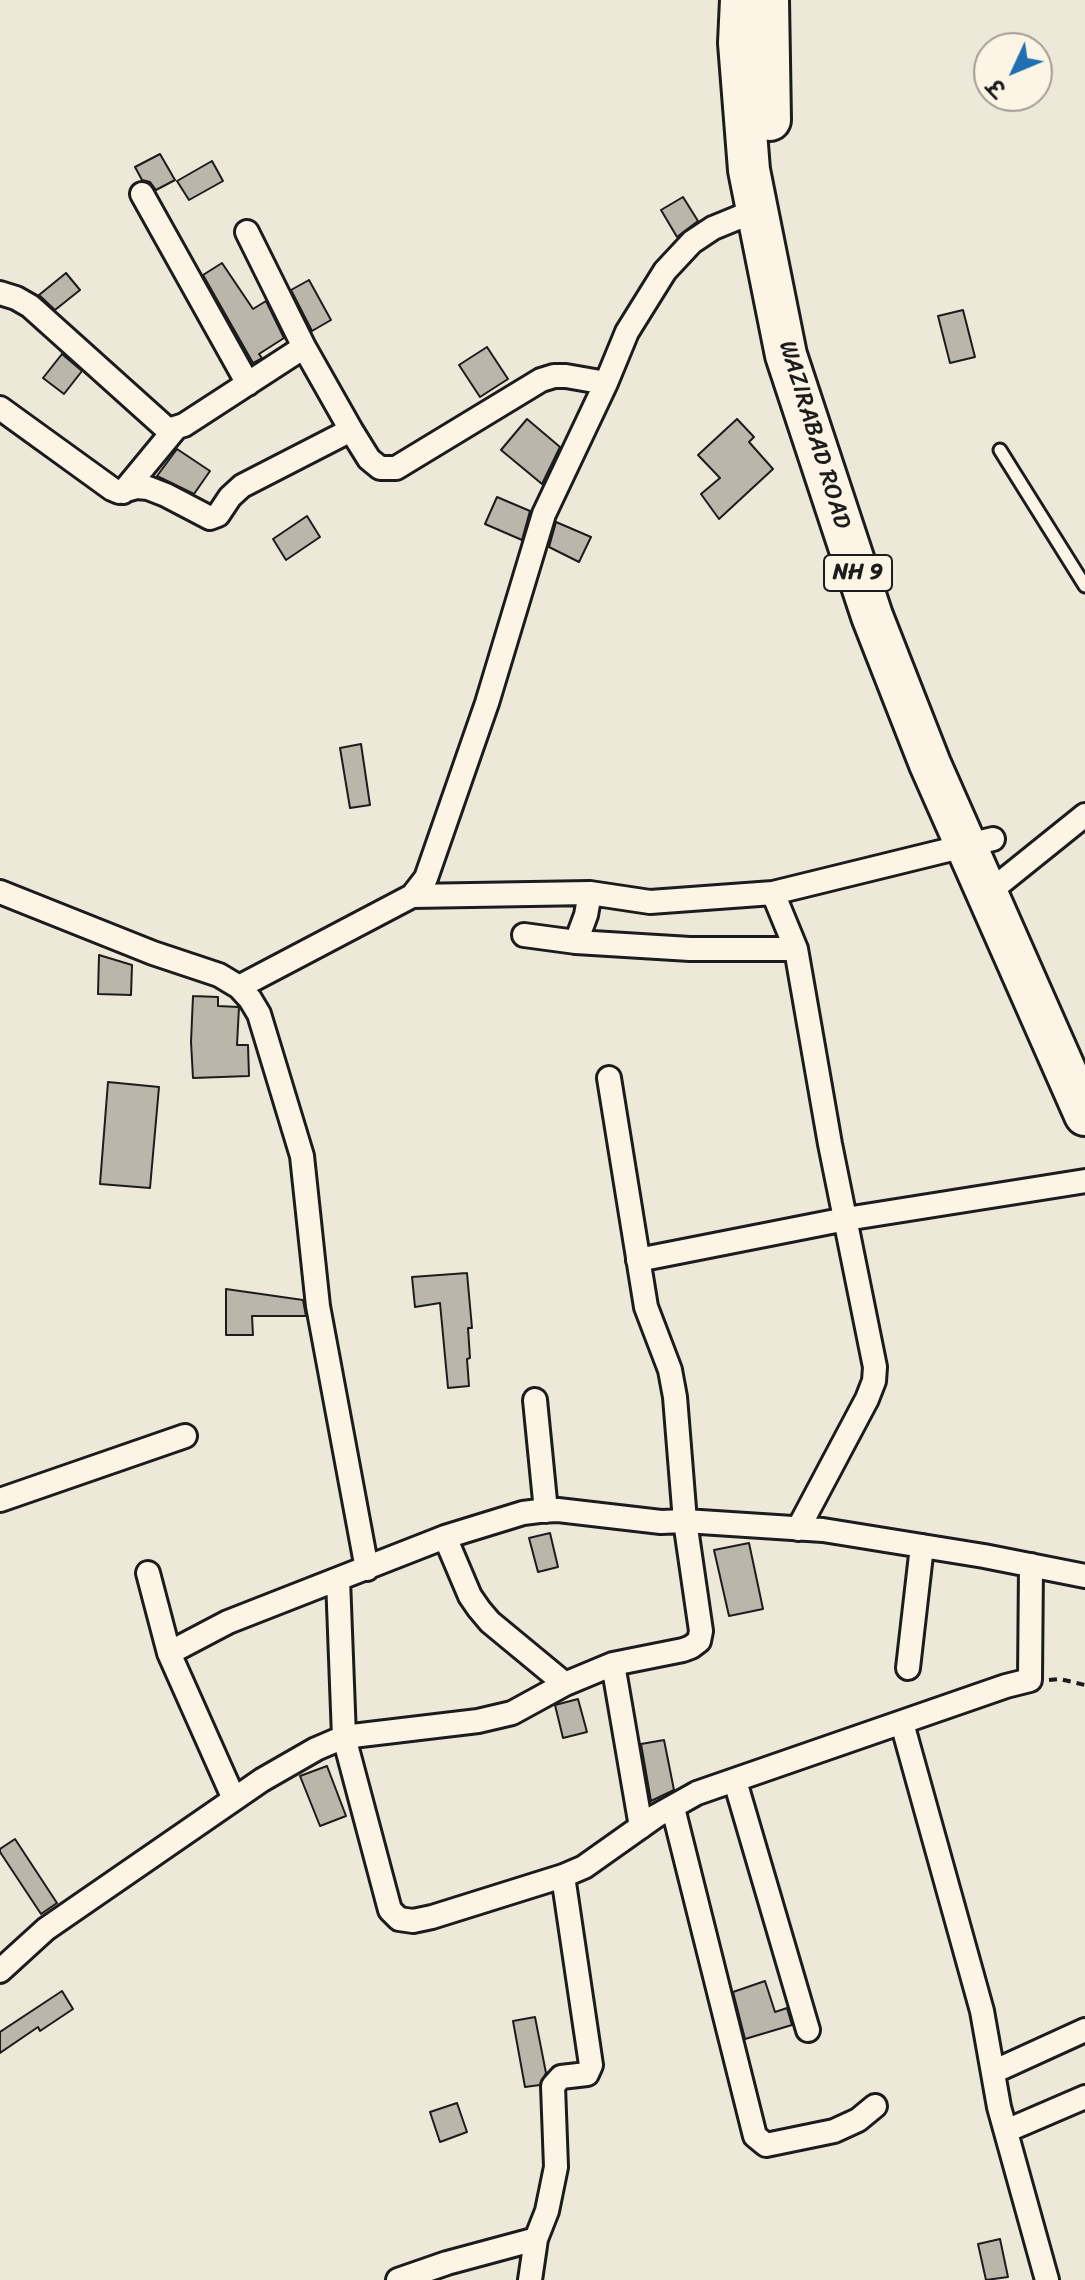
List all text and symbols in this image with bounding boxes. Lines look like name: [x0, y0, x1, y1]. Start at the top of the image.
north arrow: [973, 32, 1053, 112]
text: उ: [978, 69, 1016, 106]
street label: WAZIRABAD ROAD: [772, 338, 856, 532]
road number: NH 9: [824, 555, 892, 591]

